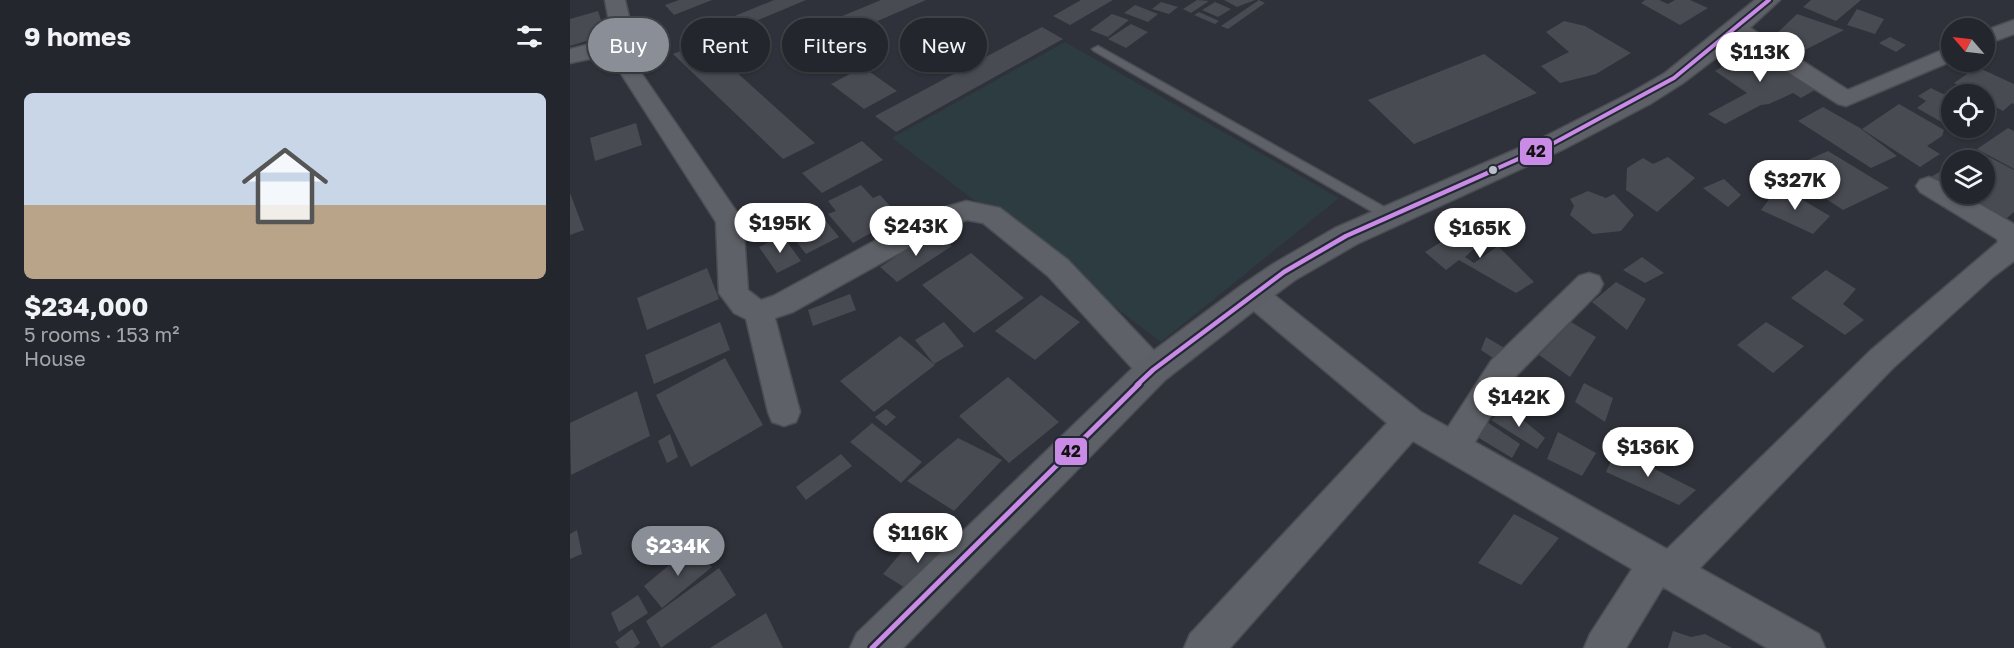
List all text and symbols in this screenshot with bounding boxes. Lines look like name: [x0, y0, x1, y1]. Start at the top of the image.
chip: Buy: [588, 18, 669, 72]
chip: Rent: [681, 18, 770, 72]
chip: Filters: [782, 18, 888, 72]
chip: New: [900, 18, 987, 72]
north arrow: [1941, 18, 1995, 72]
map controls: [1941, 18, 1995, 204]
icon: filters: [513, 20, 546, 53]
text: 9 homes: [24, 21, 131, 52]
pin: $113K: [1718, 32, 1802, 83]
text: $113K: [1730, 39, 1790, 63]
button: locate: [1941, 84, 1995, 138]
icon: home: [231, 132, 339, 240]
line badge: 42: [1519, 137, 1553, 166]
text: 42: [1526, 141, 1546, 161]
button: layers: [1941, 150, 1995, 204]
pin: $327K: [1753, 160, 1837, 211]
unlabelled marker: [1487, 164, 1499, 176]
text: $327K: [1763, 167, 1827, 191]
pin: $195K: [738, 203, 822, 254]
pin: $243K: [874, 206, 958, 257]
pin: $165K: [1438, 208, 1522, 259]
text: $195K: [748, 210, 812, 234]
text: $243K: [884, 213, 948, 237]
text: $165K: [1448, 215, 1512, 239]
text: $234,000: [24, 291, 148, 322]
text: 5 rooms · 153 m²: [24, 322, 179, 346]
text: House: [24, 346, 86, 370]
pin: $142K: [1477, 377, 1561, 428]
text: $142K: [1488, 384, 1550, 408]
pin: $136K: [1606, 427, 1690, 478]
text: $136K: [1616, 434, 1680, 458]
line badge: 42: [1054, 437, 1088, 466]
text: 42: [1061, 441, 1081, 461]
pin: $116K: [876, 513, 960, 564]
text: $116K: [887, 520, 949, 544]
pin: $234K: [636, 526, 720, 577]
text: $234K: [646, 533, 710, 557]

